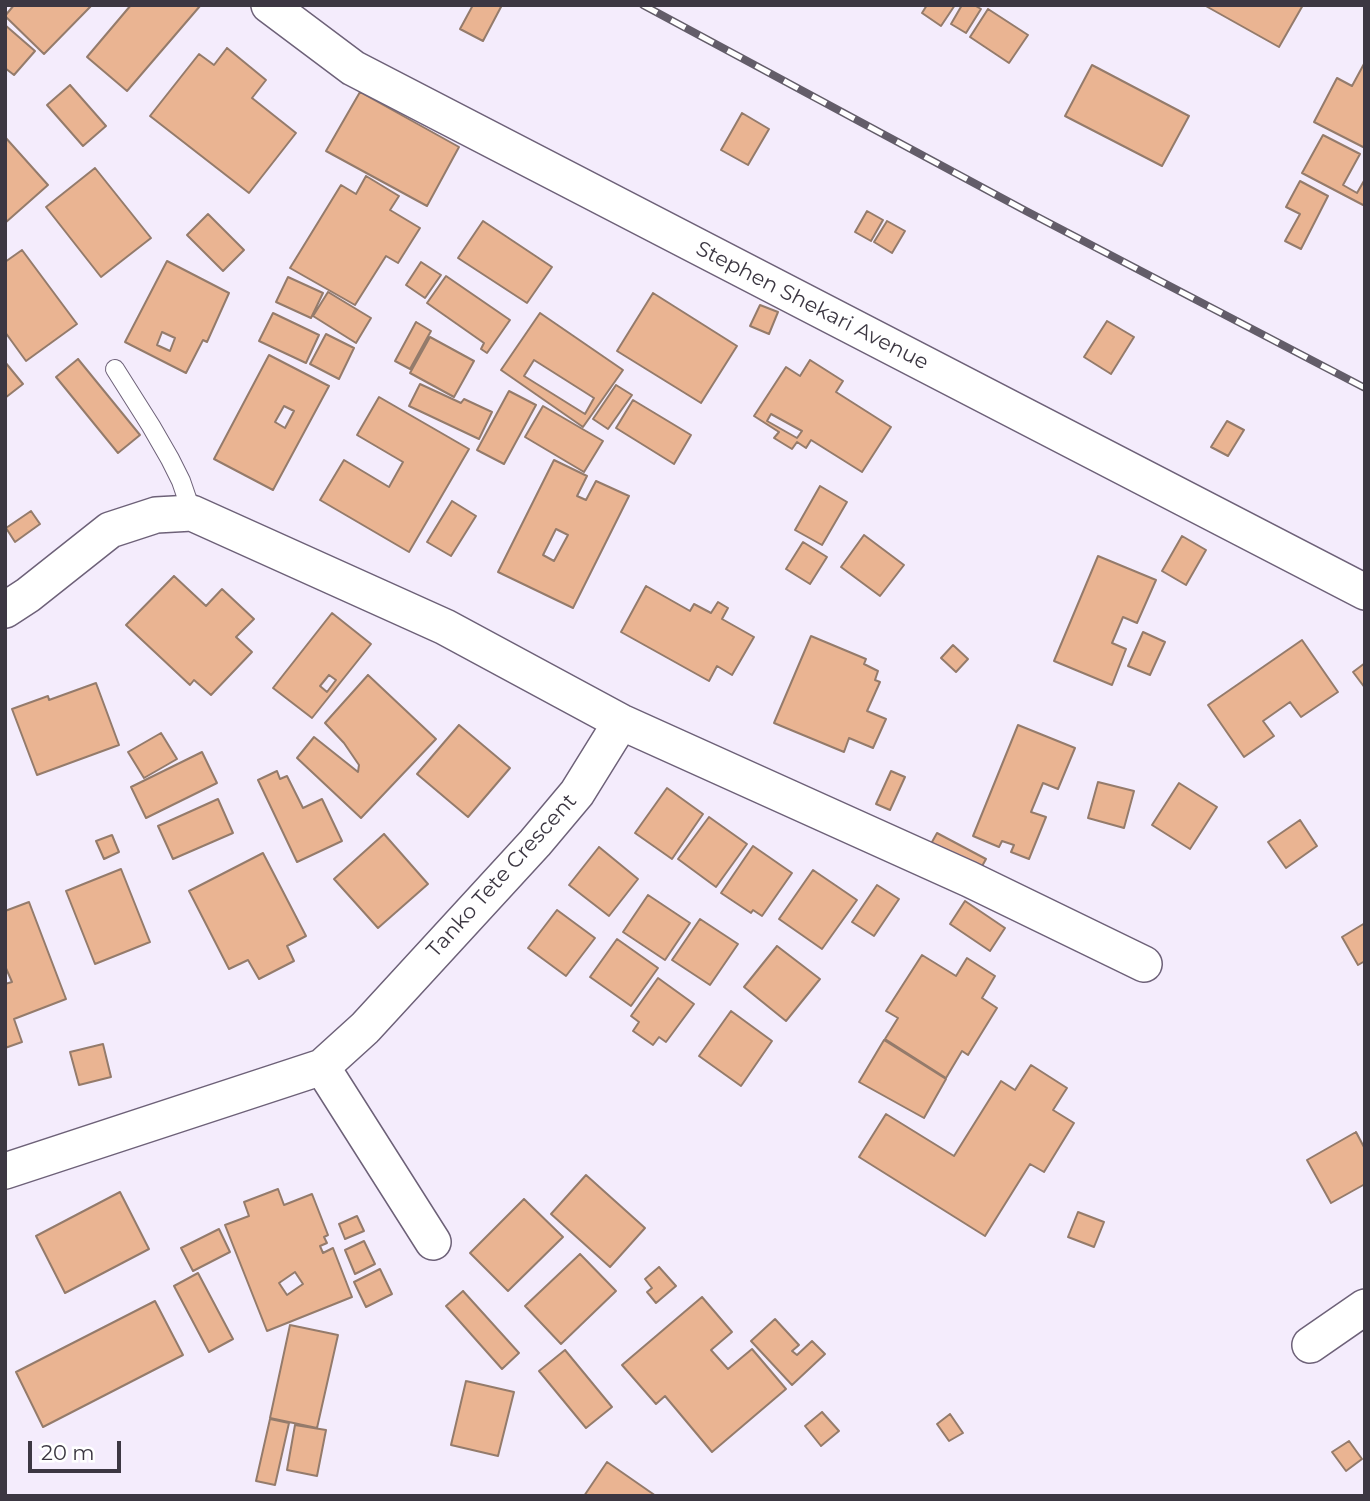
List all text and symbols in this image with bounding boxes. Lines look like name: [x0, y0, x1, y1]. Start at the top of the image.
street label: Stephen Shekari Avenue: [691, 236, 933, 376]
street label: Tanko Tete Crescent: [422, 789, 582, 963]
scale bar: [32, 1428, 124, 1472]
text: 20 m: [41, 1440, 95, 1465]

